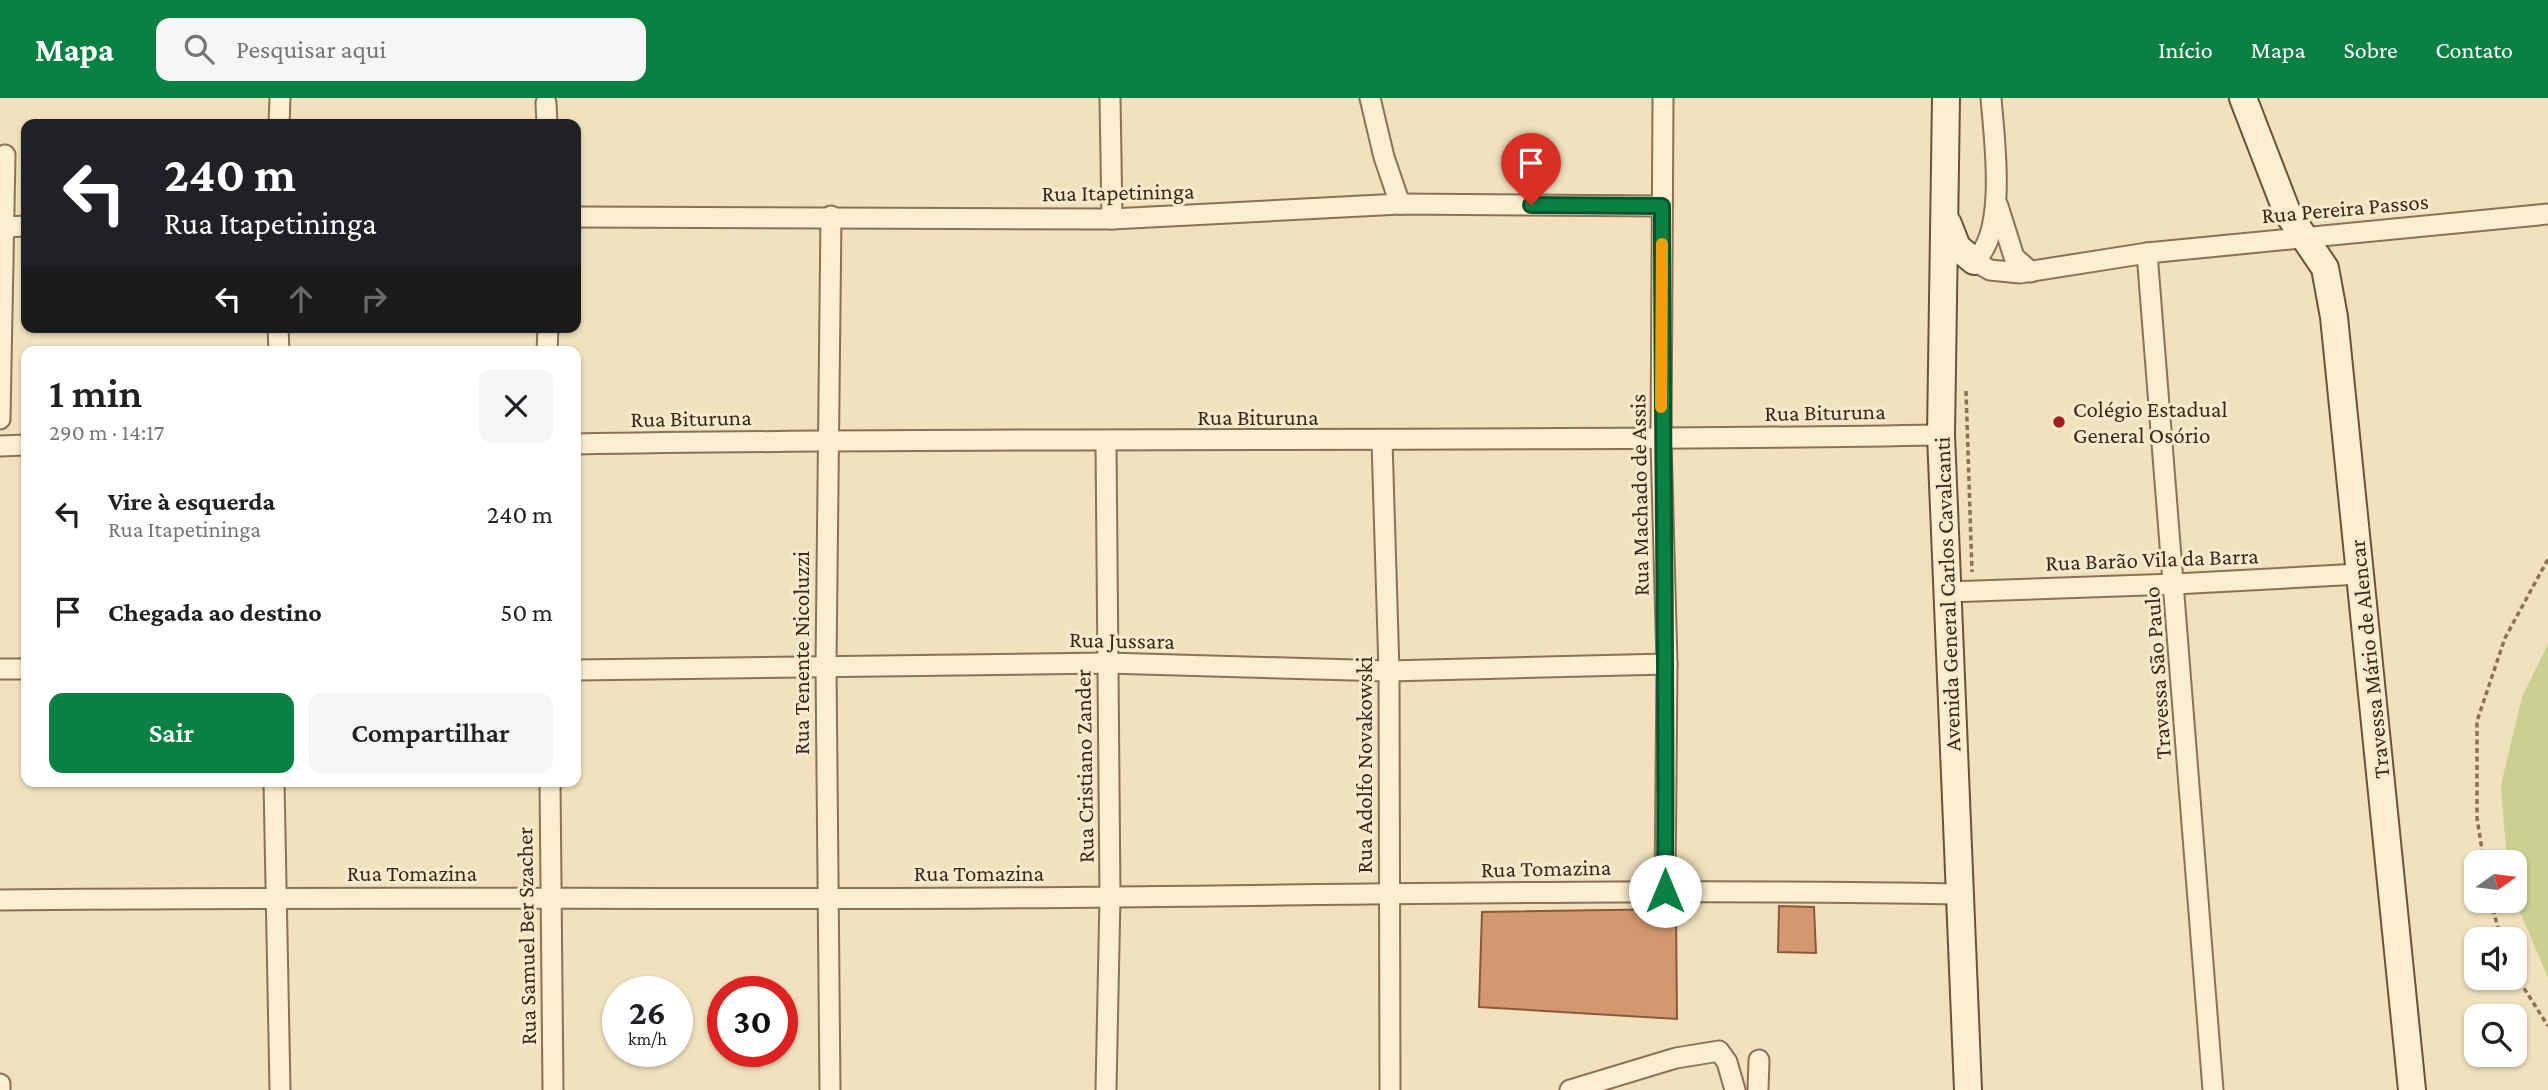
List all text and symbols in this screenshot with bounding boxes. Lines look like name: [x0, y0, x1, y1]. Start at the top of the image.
search box: [156, 18, 646, 81]
icon: search: [180, 30, 218, 68]
text: Mapa: [35, 31, 114, 68]
text: Pesquisar aqui: [236, 35, 386, 64]
text: Início: [2158, 36, 2213, 63]
text: Mapa: [2251, 36, 2306, 63]
text: Sobre: [2344, 36, 2398, 63]
text: Contato: [2436, 36, 2513, 63]
pin: [1501, 133, 1561, 205]
icon: arrive: [1512, 144, 1550, 182]
icon: left: [49, 147, 140, 238]
text: 240 m: [164, 147, 296, 202]
street label: Rua Itapetininga: [1041, 178, 1195, 206]
street label: Rua Pereira Passos: [2260, 188, 2430, 228]
text: Rua Itapetininga: [164, 205, 377, 241]
icon: left: [209, 280, 247, 318]
icon: ahead: [282, 280, 320, 318]
icon: right: [355, 280, 393, 318]
text: 1 min: [49, 369, 142, 416]
button: close: [479, 369, 553, 443]
street label: Rua Machado de Assis: [1624, 394, 1654, 596]
place label: Colégio Estadual General Osório: [2073, 396, 2228, 448]
street label: Rua Bituruna: [1764, 398, 1886, 426]
street label: Rua Bituruna: [630, 404, 752, 432]
street label: Rua Bituruna: [1197, 404, 1319, 430]
marker: Colégio Estadual General Osório: [2051, 414, 2067, 430]
text: 290 m · 14:17: [49, 419, 164, 445]
street label: Avenida General Carlos Cavalcanti: [1929, 436, 1965, 752]
text: Vire à esquerda: [108, 487, 275, 516]
icon: left: [49, 495, 87, 533]
text: 240 m: [487, 500, 553, 529]
text: Rua Itapetininga: [108, 516, 261, 542]
street label: Travessa Mário de Alencar: [2344, 538, 2394, 780]
street label: Rua Barão Vila da Barra: [2045, 542, 2260, 576]
street label: Rua Tenente Nicoluzzi: [788, 551, 814, 755]
street label: Travessa São Paulo: [2138, 586, 2176, 760]
icon: arrive: [49, 593, 87, 631]
text: Chegada ao destino: [108, 598, 322, 627]
text: 50 m: [500, 598, 553, 627]
street label: Rua Jussara: [1069, 626, 1175, 654]
street label: Rua Adolfo Novakowski: [1351, 656, 1377, 874]
street label: Rua Cristiano Zander: [1069, 669, 1099, 863]
button: Sair: [49, 693, 294, 773]
button: Compartilhar: [308, 693, 553, 773]
street label: Rua Samuel Ber Szacher: [511, 827, 541, 1045]
north arrow: [2464, 850, 2527, 914]
map controls: [2464, 850, 2527, 1067]
street label: Rua Tomazina: [1481, 854, 1612, 882]
position arrow: [1628, 854, 1702, 928]
street label: Rua Tomazina: [347, 860, 478, 886]
street label: Rua Tomazina: [914, 860, 1045, 886]
button: sound: [2464, 927, 2527, 990]
speed limit sign: 30: [707, 976, 798, 1067]
text: 26: [629, 993, 666, 1032]
button: search: [2464, 1004, 2527, 1067]
text: km/h: [628, 1029, 667, 1049]

